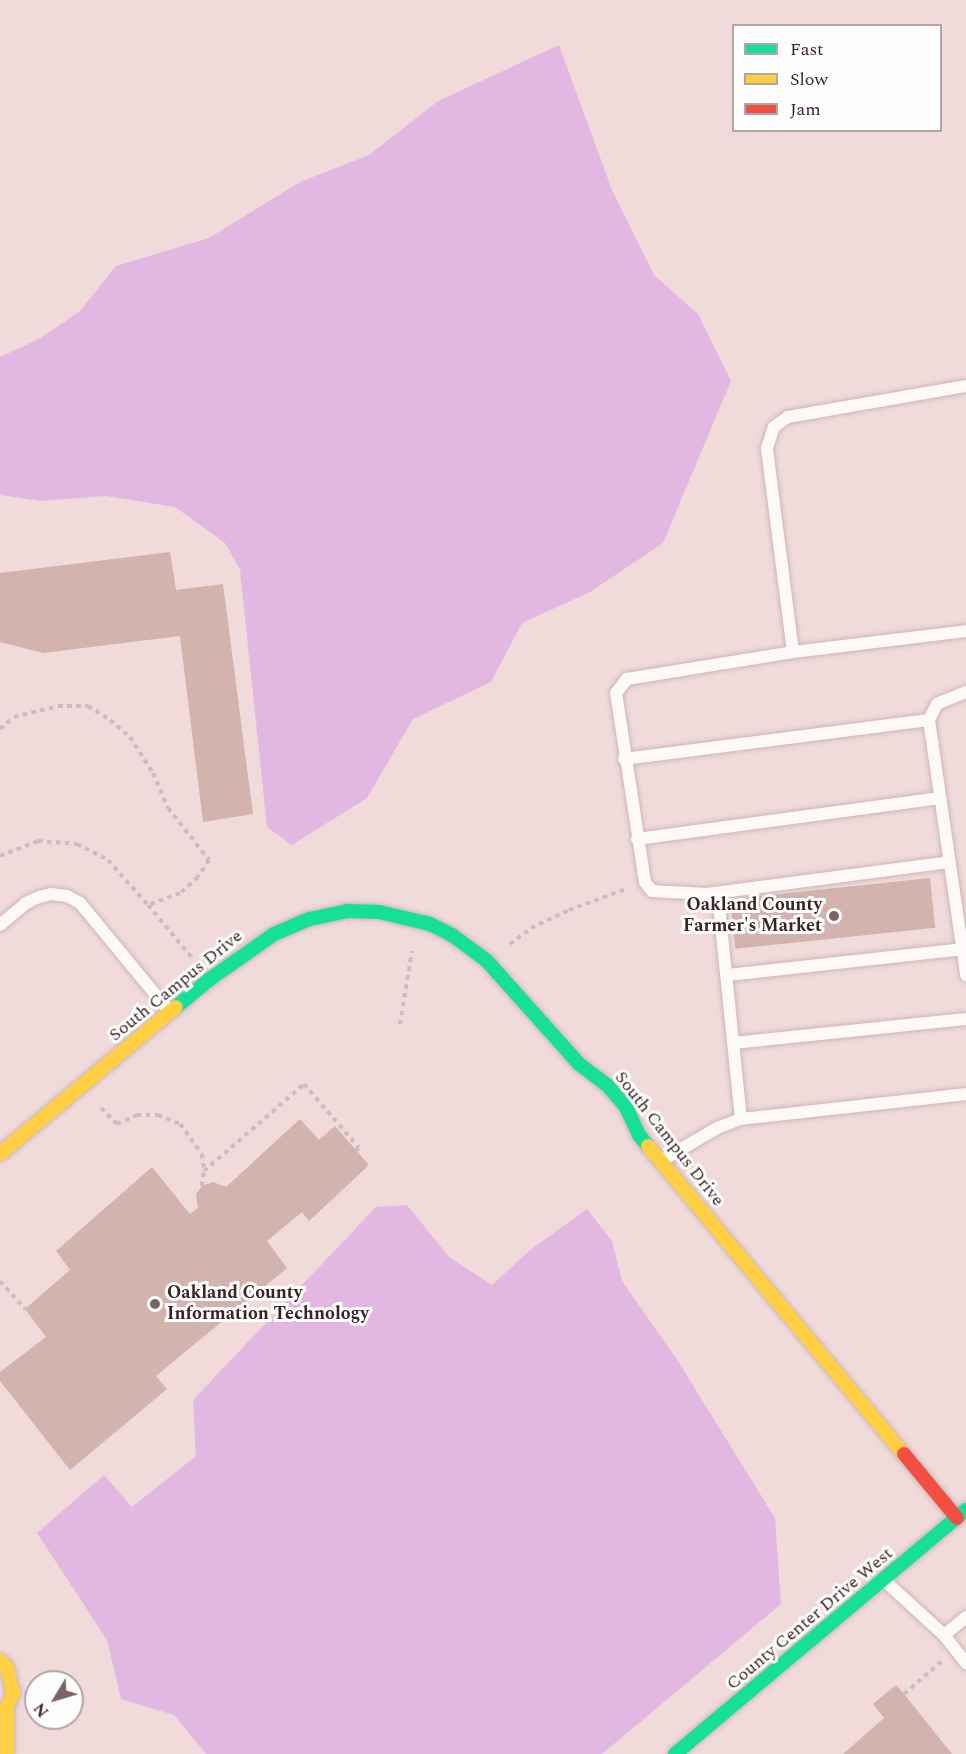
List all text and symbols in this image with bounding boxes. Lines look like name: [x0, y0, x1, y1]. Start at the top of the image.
legend: [732, 24, 942, 132]
text: Fast: [790, 36, 823, 63]
text: Slow: [790, 66, 828, 93]
text: Jam: [790, 96, 821, 123]
place label: Oakland County Farmer's Market: [683, 895, 822, 938]
marker: Oakland County Farmer's Market: [827, 909, 841, 923]
street label: South Campus Drive: [105, 926, 247, 1046]
street label: South Campus Drive: [610, 1067, 728, 1211]
place label: Oakland County Information Technology: [167, 1283, 369, 1326]
marker: Oakland County Information Technology: [148, 1297, 162, 1311]
street label: County Center Drive West: [722, 1543, 898, 1695]
north arrow: [24, 1670, 84, 1730]
text: N: [28, 1697, 55, 1722]

